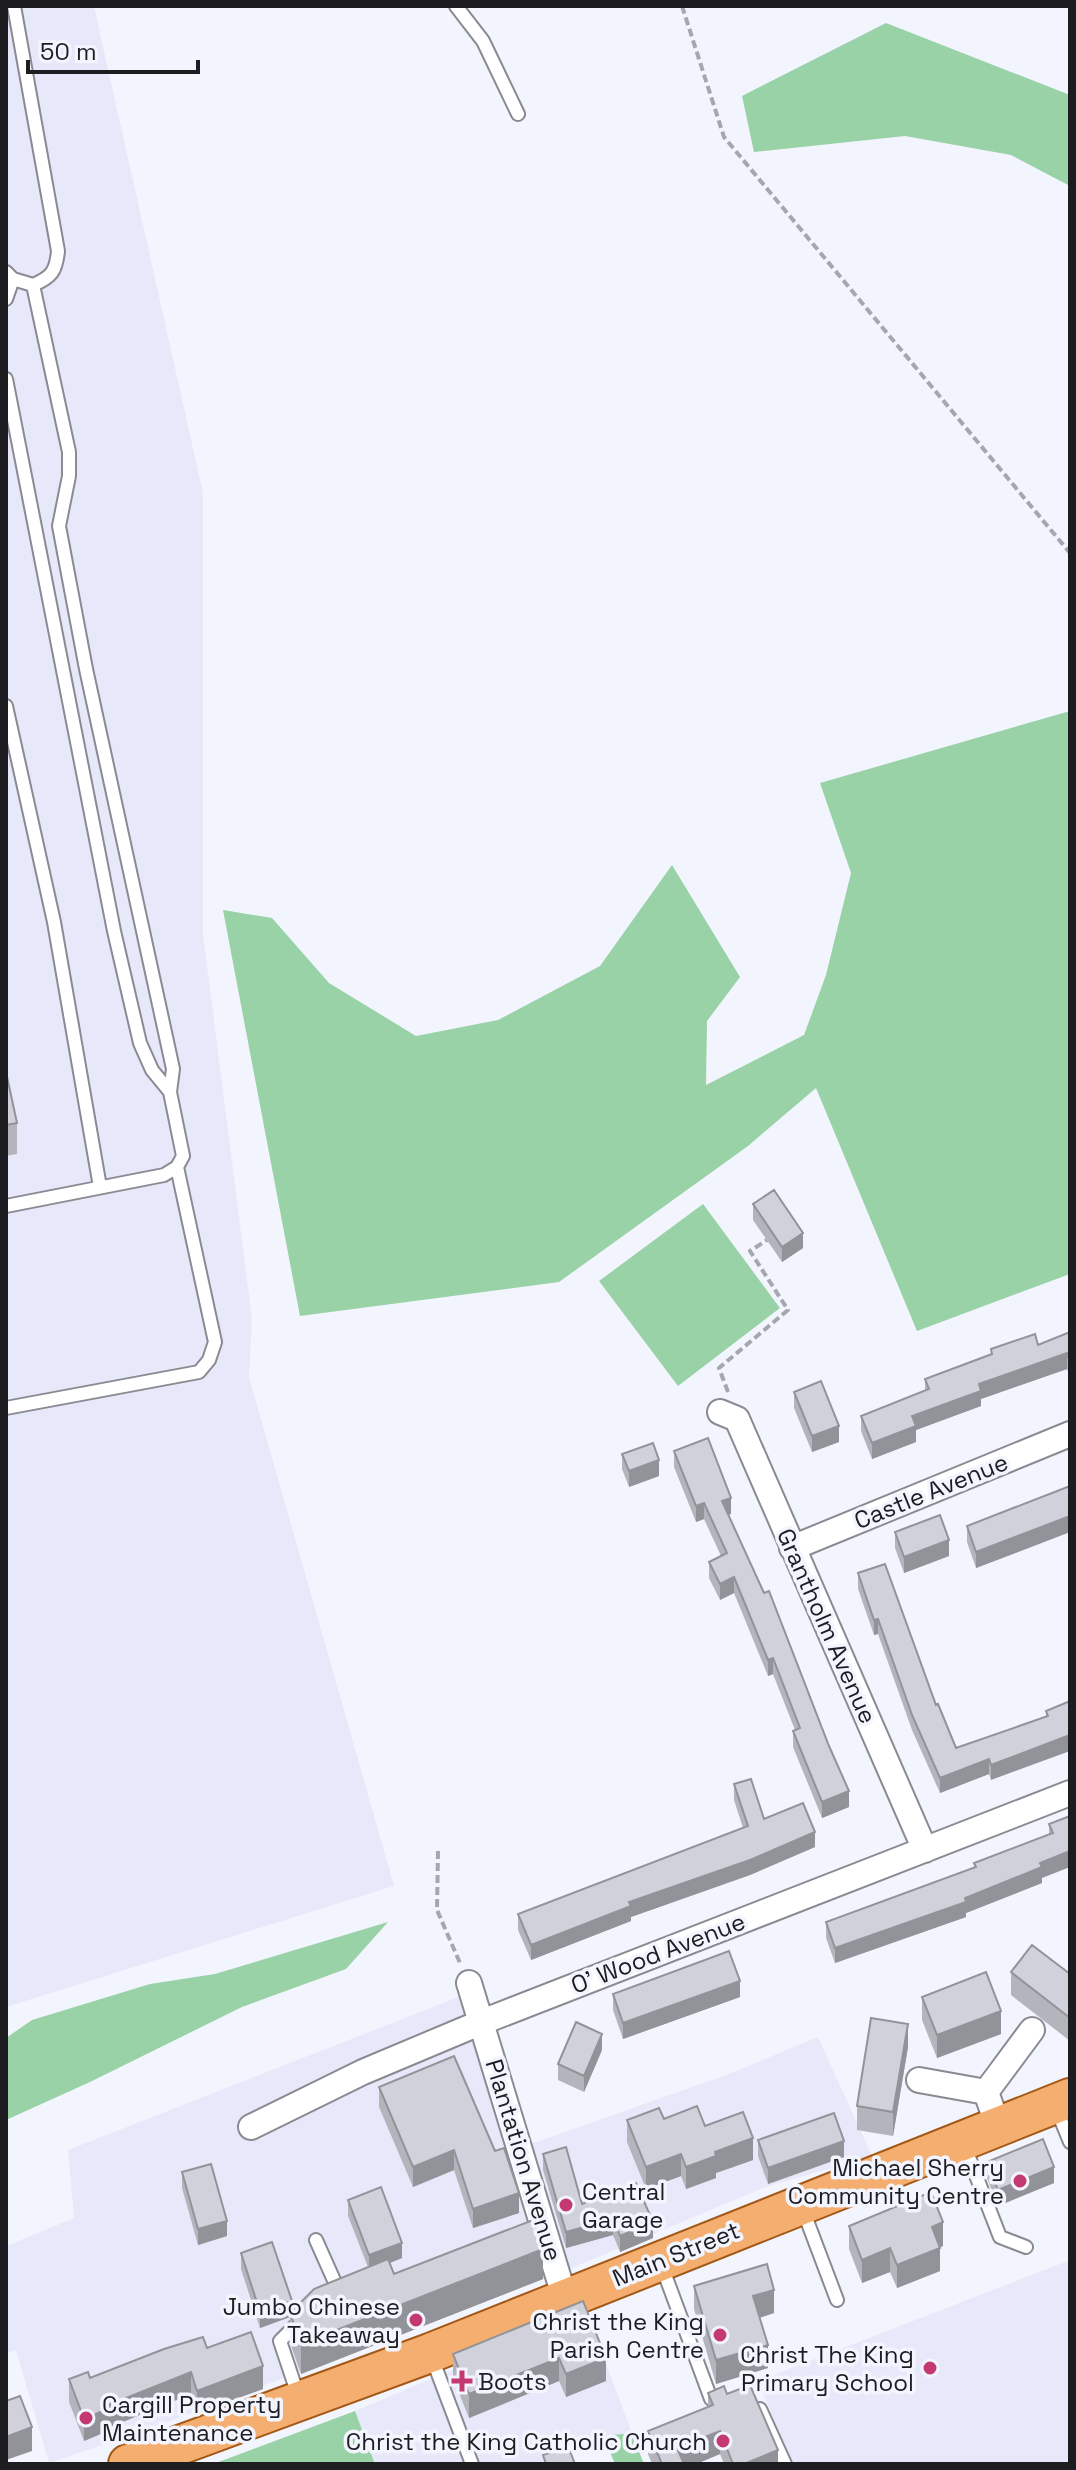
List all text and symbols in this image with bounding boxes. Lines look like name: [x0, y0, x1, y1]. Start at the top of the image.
scale bar: [28, 24, 198, 74]
text: 50 m: [40, 36, 97, 67]
street label: Castle Avenue: [850, 1446, 1012, 1536]
street label: Grantholm Avenue: [770, 1524, 884, 1728]
street label: O' Wood Avenue: [566, 1906, 750, 2000]
street label: Plantation Avenue: [479, 2055, 569, 2265]
place label: Michael Sherry Community Centre: [788, 2152, 1004, 2211]
marker: Michael Sherry Community Centre: [1011, 2172, 1029, 2190]
place label: Central Garage: [582, 2176, 665, 2235]
marker: Central Garage: [557, 2196, 575, 2214]
street label: Main Street: [608, 2214, 744, 2294]
place label: Jumbo Chinese Takeaway: [223, 2291, 400, 2350]
place label: Christ the King Parish Centre: [533, 2306, 704, 2365]
marker: Jumbo Chinese Takeaway: [407, 2311, 425, 2329]
marker: Christ the King Parish Centre: [711, 2326, 729, 2344]
place label: Christ The King Primary School: [740, 2339, 914, 2398]
marker: Christ The King Primary School: [921, 2359, 939, 2377]
place label: Boots: [478, 2366, 547, 2397]
marker: Boots: [453, 2372, 471, 2390]
place label: Cargill Property Maintenance: [102, 2389, 281, 2448]
marker: Cargill Property Maintenance: [77, 2409, 95, 2427]
place label: Christ the King Catholic Church: [346, 2426, 707, 2457]
marker: Christ the King Catholic Church: [714, 2432, 732, 2450]

